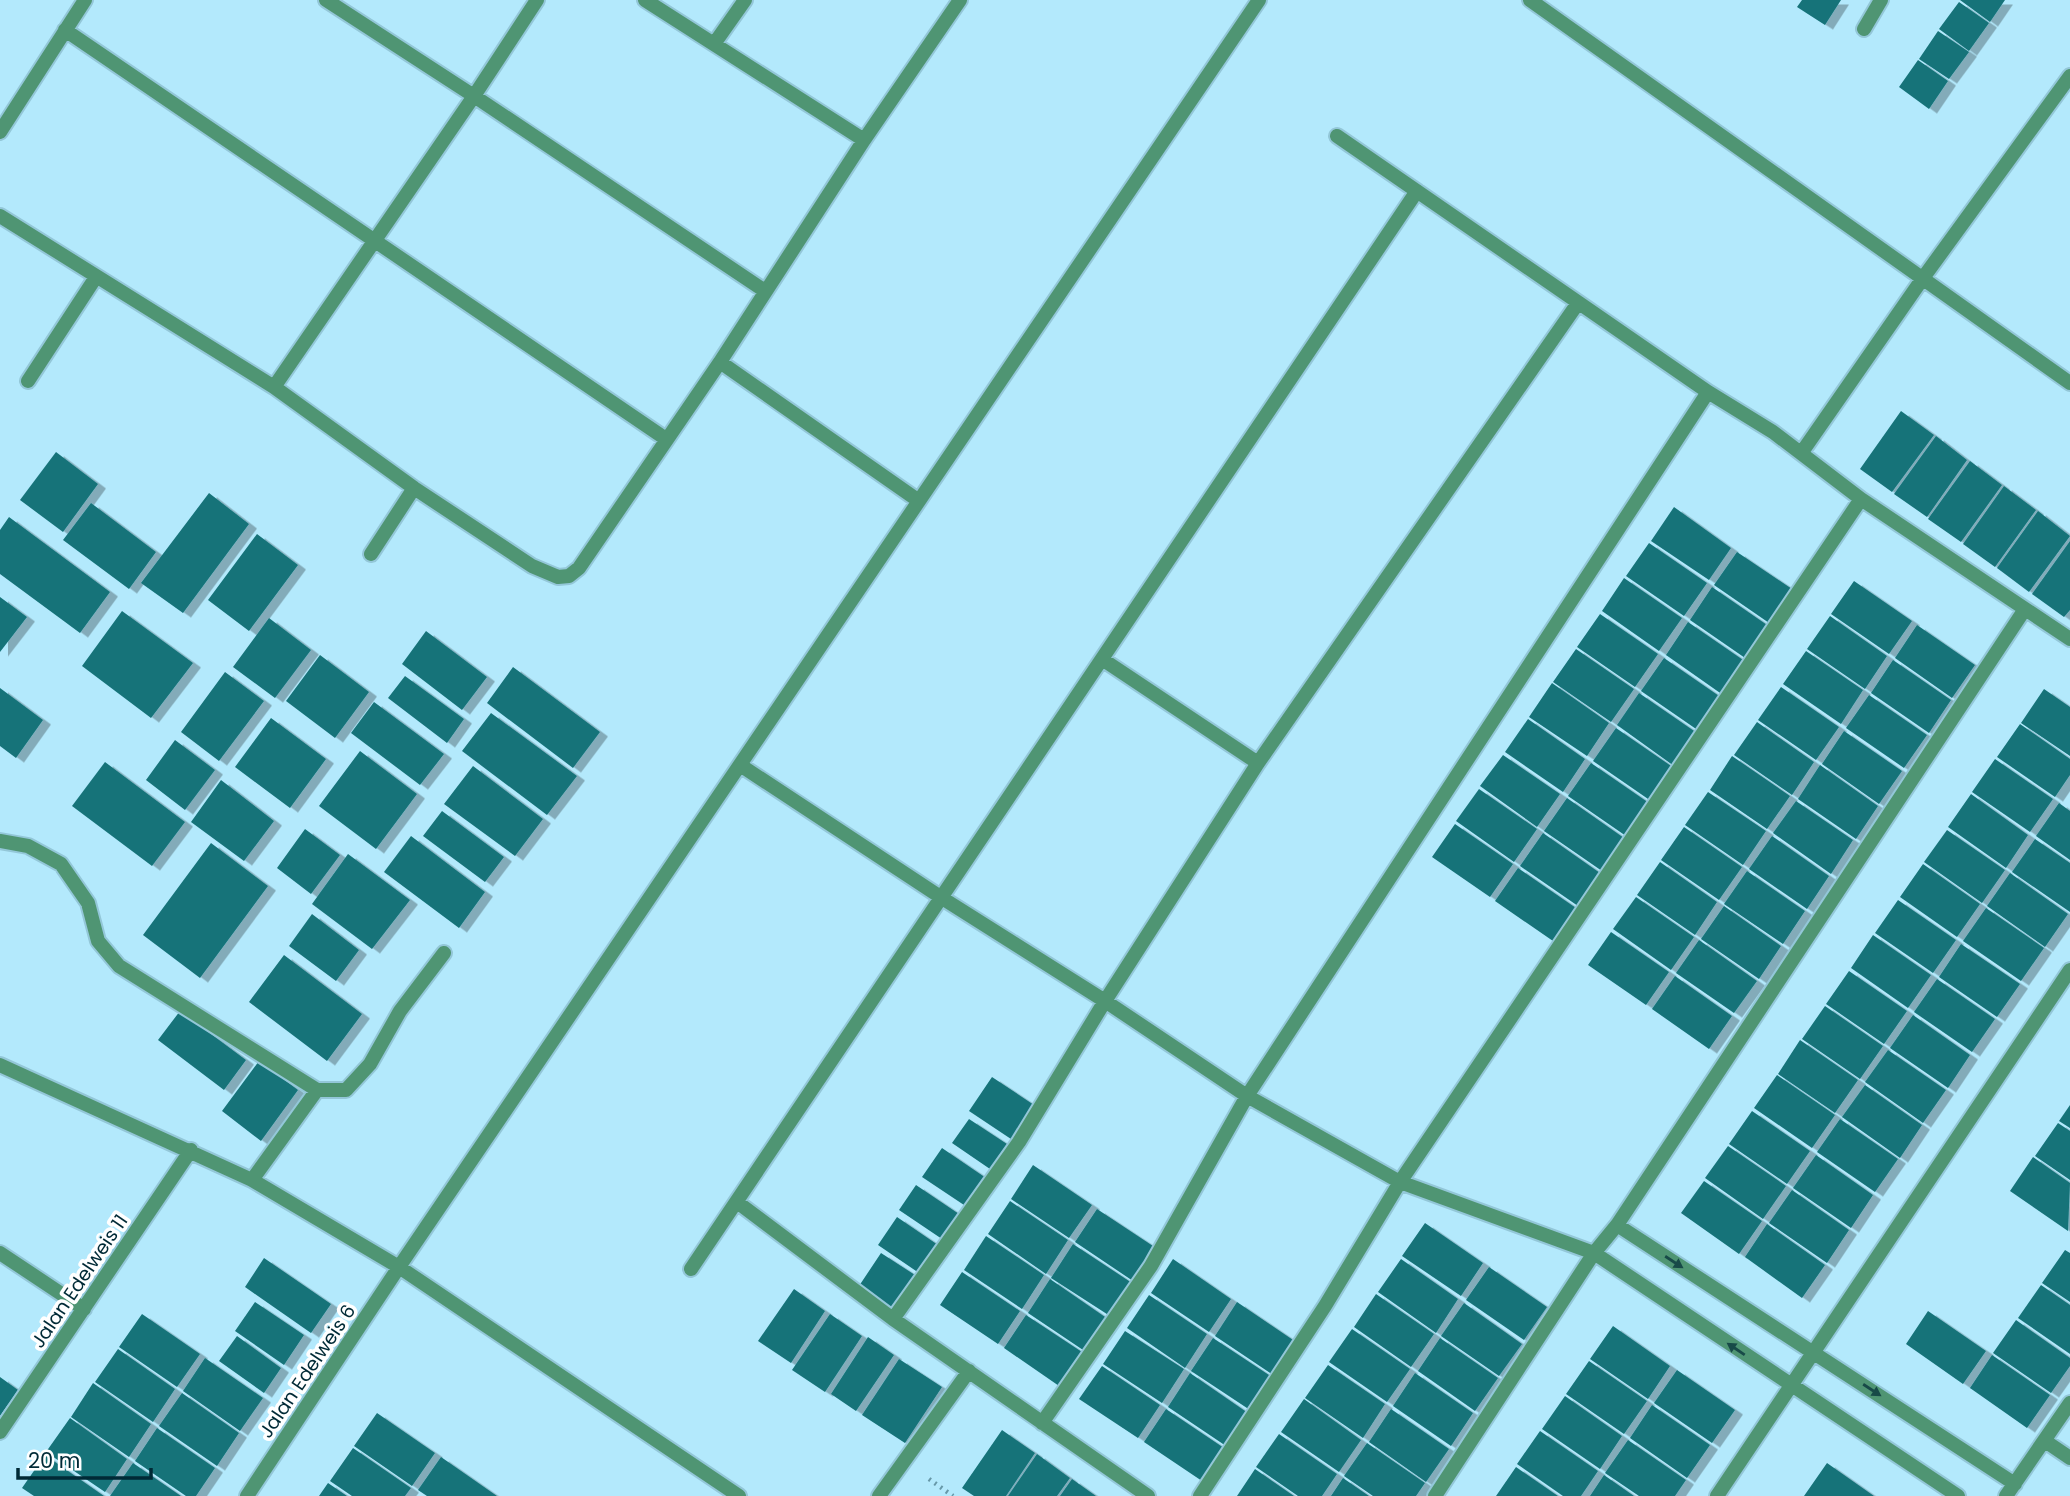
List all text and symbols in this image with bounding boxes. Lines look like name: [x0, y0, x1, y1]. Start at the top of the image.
street label: Jalan Edelweis 11: [25, 1209, 134, 1353]
one-way arrow: [1665, 1255, 1683, 1269]
street label: Jalan Edelweis 6: [253, 1299, 362, 1443]
one-way arrow: [1727, 1342, 1745, 1356]
one-way arrow: [1862, 1383, 1881, 1396]
scale bar: [18, 1436, 150, 1480]
text: 20 m: [28, 1446, 81, 1475]

